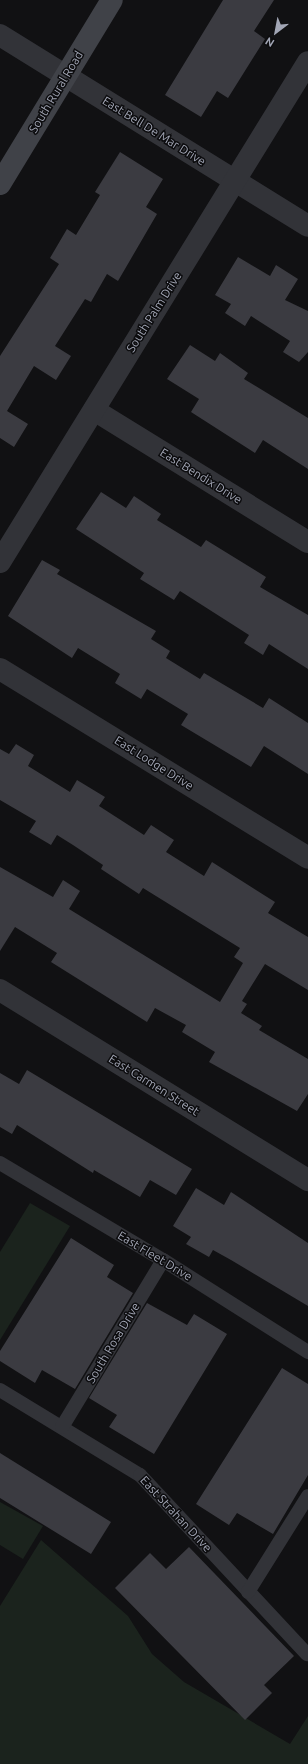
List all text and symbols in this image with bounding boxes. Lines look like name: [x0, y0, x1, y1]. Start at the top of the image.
north arrow: [256, 12, 296, 52]
text: N: [263, 35, 276, 49]
street label: South Rural Road: [26, 48, 86, 136]
street label: East Bell De Mar Drive: [100, 93, 208, 169]
street label: South Palm Drive: [123, 269, 185, 355]
street label: East Bendix Drive: [157, 445, 245, 507]
street label: East Lodge Drive: [112, 733, 196, 793]
street label: East Carmen Street: [106, 1051, 202, 1119]
street label: East Fleet Drive: [115, 1228, 195, 1284]
street label: South Rosa Drive: [83, 1300, 143, 1386]
street label: East Strahan Drive: [137, 1473, 215, 1555]

